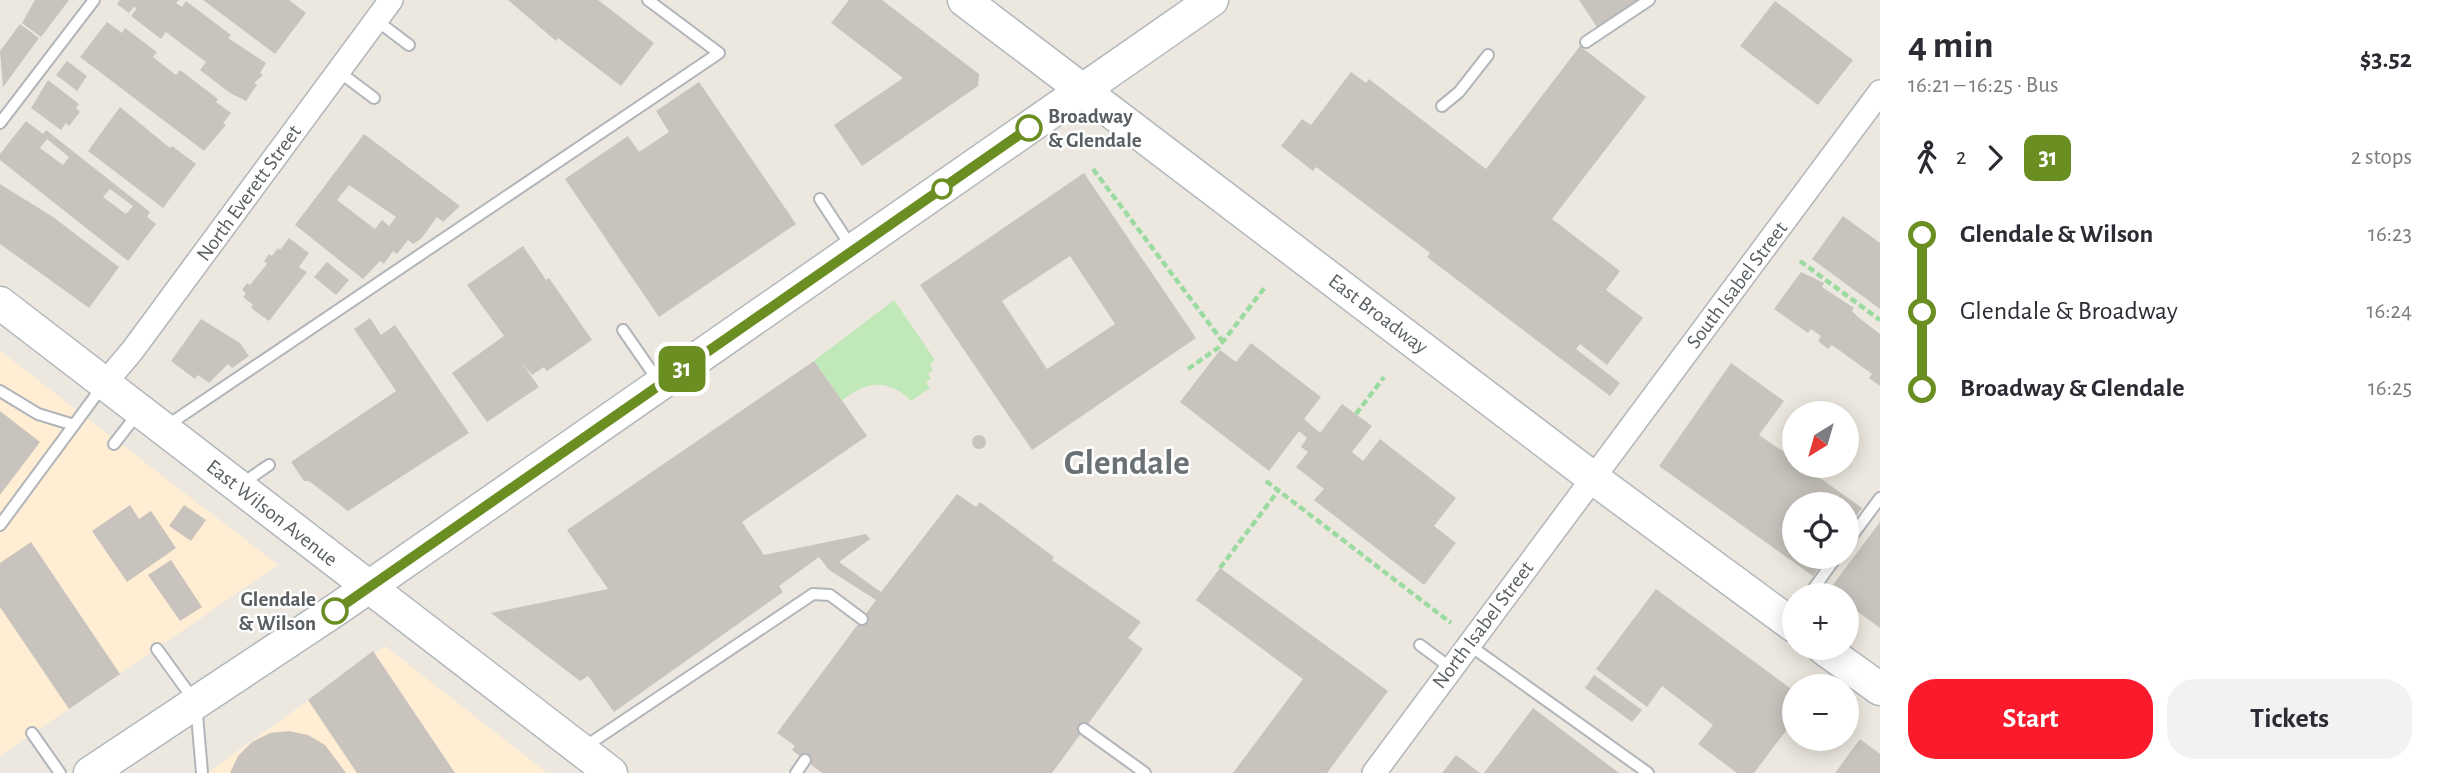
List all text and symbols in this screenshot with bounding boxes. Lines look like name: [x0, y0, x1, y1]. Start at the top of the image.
text: 4 min: [1908, 27, 1994, 65]
text: $3.52: [2360, 46, 2412, 72]
text: 16:21 – 16:25 · Bus: [1908, 74, 2058, 97]
place label: Broadway & Glendale: [1048, 106, 1142, 151]
marker: Broadway & Glendale: [1016, 115, 1042, 141]
street label: North Everett Street: [193, 121, 305, 265]
icon: walk: [1908, 139, 1946, 177]
icon: forward: [1976, 139, 2014, 177]
text: 2: [1956, 146, 1966, 169]
text: 31: [2038, 146, 2057, 170]
text: 2 stops: [2351, 146, 2412, 169]
unlabelled marker: [932, 179, 952, 199]
street label: South Isabel Street: [1683, 217, 1792, 352]
text: Glendale & Wilson: [1960, 221, 2153, 247]
text: 16:23: [2368, 223, 2412, 246]
street label: East Broadway: [1324, 270, 1432, 358]
text: Glendale & Broadway: [1960, 298, 2178, 324]
text: 16:24: [2366, 300, 2412, 323]
line badge: 31: [650, 346, 714, 392]
text: 31: [673, 357, 691, 381]
text: Broadway & Glendale: [1960, 375, 2185, 401]
text: 16:25: [2368, 377, 2412, 400]
north arrow: [1782, 401, 1858, 478]
map controls: [1782, 401, 1859, 751]
district label: Glendale: [1064, 446, 1190, 481]
street label: East Wilson Avenue: [203, 456, 341, 570]
button: locate: [1782, 492, 1859, 569]
street label: North Isabel Street: [1429, 557, 1538, 692]
button: +: [1782, 583, 1859, 660]
place label: Glendale & Wilson: [239, 589, 316, 634]
marker: Glendale & Wilson: [322, 598, 348, 624]
button: −: [1782, 674, 1859, 751]
button: Start: [1908, 679, 2153, 759]
button: Tickets: [2167, 679, 2412, 759]

